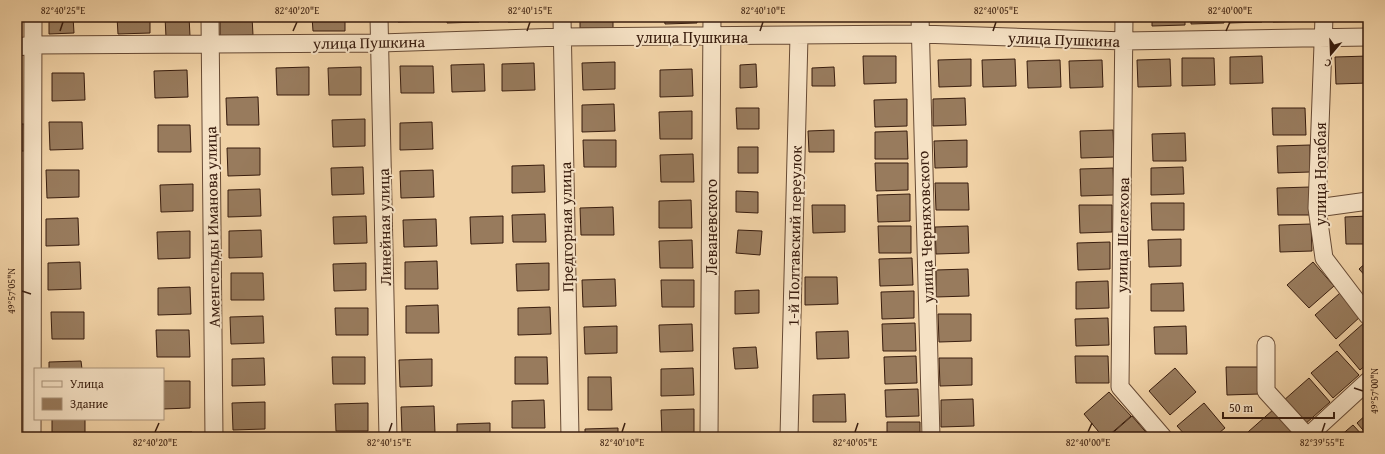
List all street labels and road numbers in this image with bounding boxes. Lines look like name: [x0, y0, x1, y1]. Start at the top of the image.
street label: улица Пушкина: [635, 25, 748, 49]
street label: улица Пушкина: [1007, 25, 1121, 53]
street label: улица Пушкина: [312, 29, 426, 55]
street label: улица Ногабая: [1308, 122, 1332, 227]
street label: Аменгельды Иманова улица: [198, 126, 226, 328]
street label: 1-й Полтавский переулок: [780, 145, 808, 327]
street label: улица Черняховского: [910, 150, 940, 305]
street label: Предгорная улица: [553, 161, 579, 292]
street label: Линейная улица: [371, 168, 397, 286]
street label: улица Шелехова: [1109, 177, 1135, 294]
street label: Леваневского: [699, 179, 723, 275]

